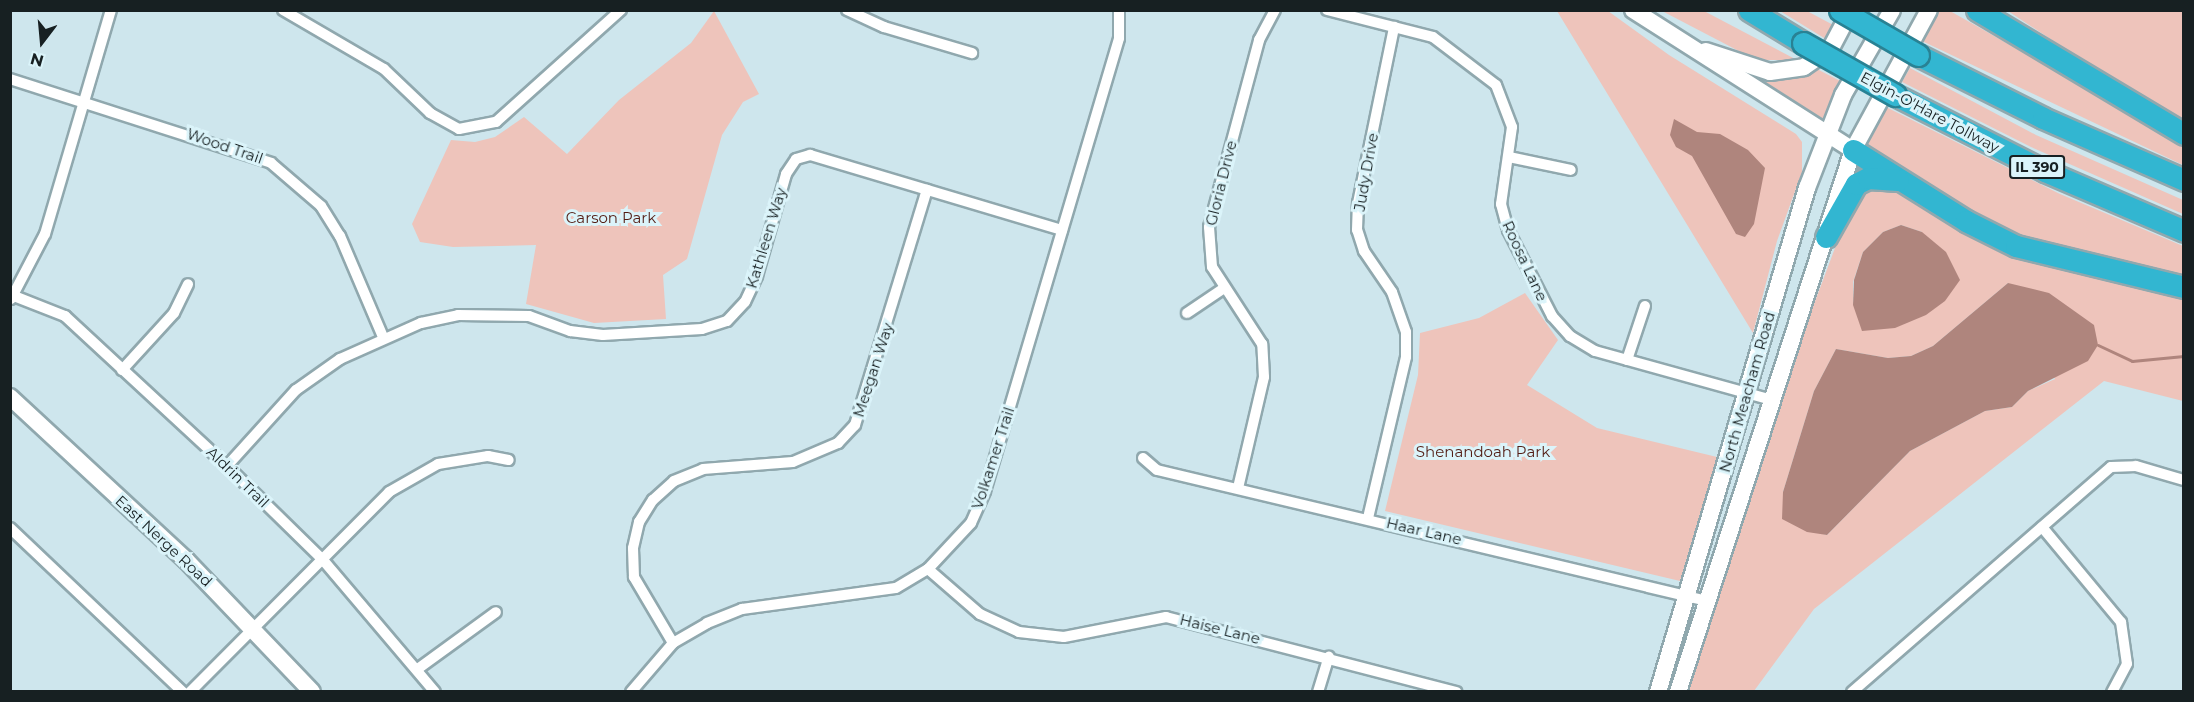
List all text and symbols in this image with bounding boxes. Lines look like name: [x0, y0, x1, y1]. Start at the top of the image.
north arrow: [12, 12, 72, 72]
text: N: [28, 49, 46, 71]
street label: Elgin-O'Hare Tollway: [1858, 68, 2002, 156]
street label: Wood Trail: [184, 125, 266, 167]
street label: Judy Drive: [1350, 132, 1382, 212]
street label: Gloria Drive: [1202, 139, 1240, 227]
road number: IL 390: [2008, 156, 2066, 178]
street label: Kathleen Way: [742, 186, 790, 290]
park label: Carson Park: [566, 209, 656, 227]
street label: Roosa Lane: [1499, 218, 1551, 304]
street label: North Meacham Road: [1715, 310, 1779, 474]
street label: Meegan Way: [849, 321, 897, 419]
street label: Volkamer Trail: [968, 405, 1018, 511]
street label: Aldrin Trail: [203, 443, 273, 511]
park label: Shenandoah Park: [1416, 443, 1550, 461]
street label: East Nerge Road: [112, 492, 216, 590]
street label: Haar Lane: [1385, 514, 1463, 548]
street label: Haise Lane: [1178, 610, 1262, 648]

